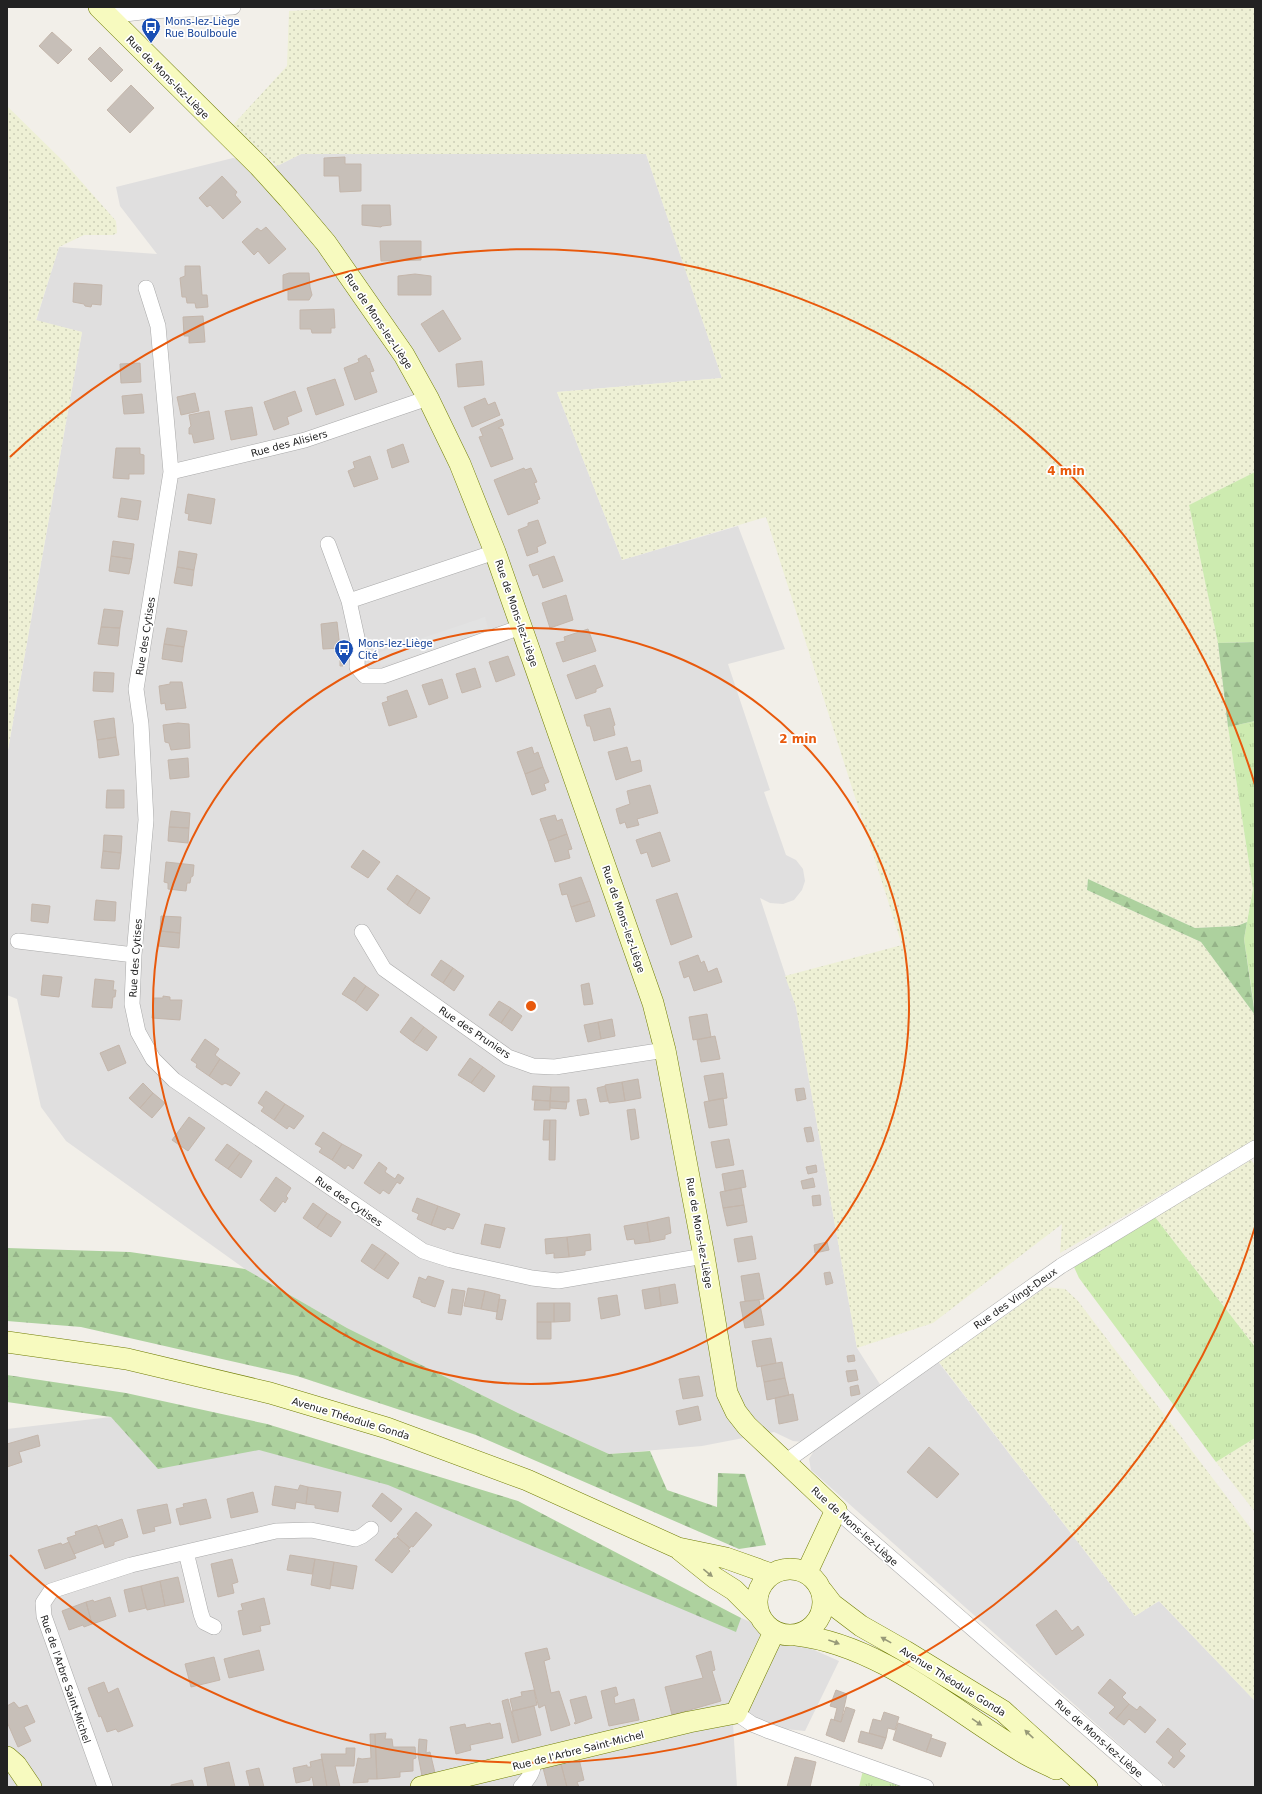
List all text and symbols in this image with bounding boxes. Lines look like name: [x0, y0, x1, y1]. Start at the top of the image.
bus stop icon: Mons-lez-Liège Rue Boulboule: [140, 16, 162, 44]
place label: Mons-lez-Liège Rue Boulboule: [165, 16, 240, 39]
street label: Rue de Mons-lez-Liège: [124, 34, 211, 121]
street label: Rue de Mons-lez-Liège: [343, 272, 415, 371]
street label: Rue des Alisiers: [250, 428, 329, 459]
text: 4 min: [1047, 464, 1085, 478]
street label: Rue de Mons-lez-Liège: [493, 558, 540, 668]
street label: Rue des Cytises: [134, 596, 157, 676]
bus stop icon: Mons-lez-Liège Cité: [333, 638, 355, 666]
place label: Mons-lez-Liège Cité: [358, 638, 433, 661]
text: 2 min: [779, 732, 817, 746]
street label: Rue de Mons-lez-Liège: [600, 864, 647, 974]
street label: Rue des Cytises: [127, 918, 144, 998]
centre of rings: [524, 999, 538, 1013]
street label: Rue des Pruniers: [437, 1004, 513, 1060]
street label: Rue des Cytises: [313, 1174, 384, 1229]
street label: Rue de Mons-lez-Liège: [684, 1177, 715, 1289]
street label: Rue des Vingt-Deux: [972, 1266, 1059, 1331]
street label: Avenue Théodule Gonda: [291, 1395, 411, 1442]
street label: Rue de Mons-lez-Liège: [809, 1485, 900, 1568]
one-way arrow: [703, 1568, 714, 1577]
street label: Rue de l'Arbre Saint-Michel: [38, 1613, 93, 1745]
one-way arrow: [880, 1637, 892, 1644]
one-way arrow: [828, 1640, 840, 1646]
street label: Avenue Théodule Gonda: [898, 1644, 1008, 1719]
street label: Rue de Mons-lez-Liège: [1053, 1697, 1145, 1779]
one-way arrow: [972, 1718, 982, 1726]
street label: Rue de l'Arbre Saint-Michel: [511, 1729, 645, 1772]
one-way arrow: [1024, 1730, 1034, 1739]

